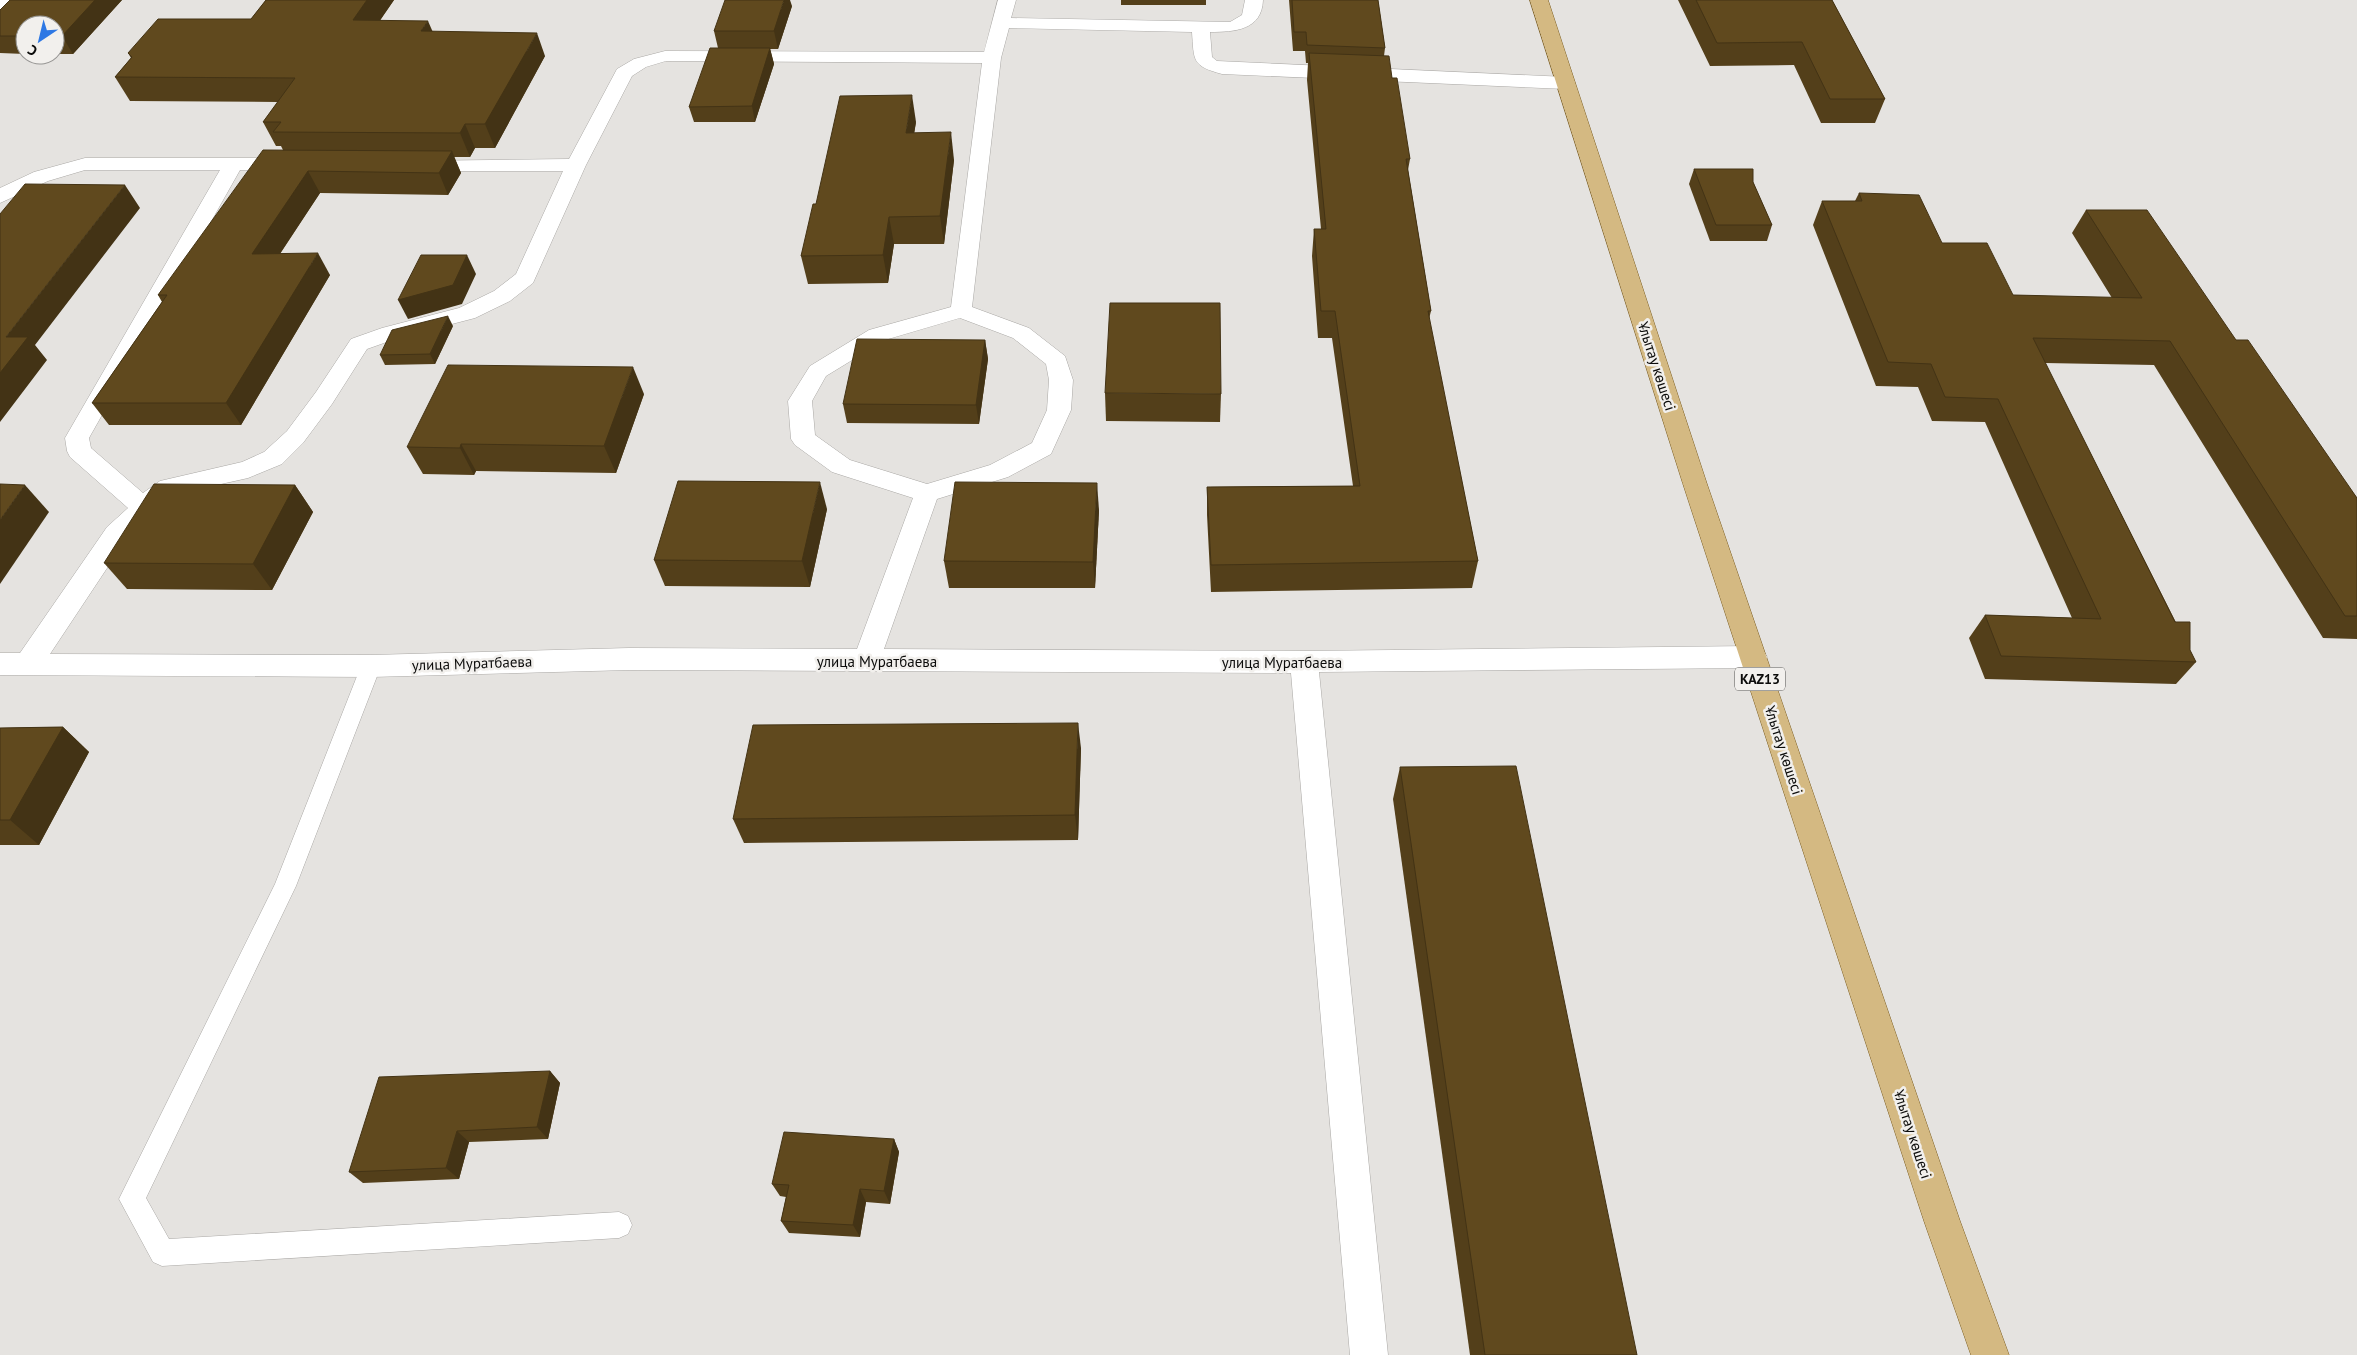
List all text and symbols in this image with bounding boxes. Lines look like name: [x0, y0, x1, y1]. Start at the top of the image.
north arrow: [15, 15, 65, 65]
text: С: [24, 41, 41, 60]
street label: Ұлытау көшесі: [1634, 319, 1680, 413]
street label: улица Муратбаева: [411, 651, 533, 675]
street label: улица Муратбаева: [817, 652, 937, 671]
street label: улица Муратбаева: [1222, 653, 1342, 672]
road number: KAZ13: [1735, 668, 1785, 691]
street label: Ұлытау көшесі: [1761, 703, 1807, 797]
street label: Ұлытау көшесі: [1890, 1087, 1936, 1181]

